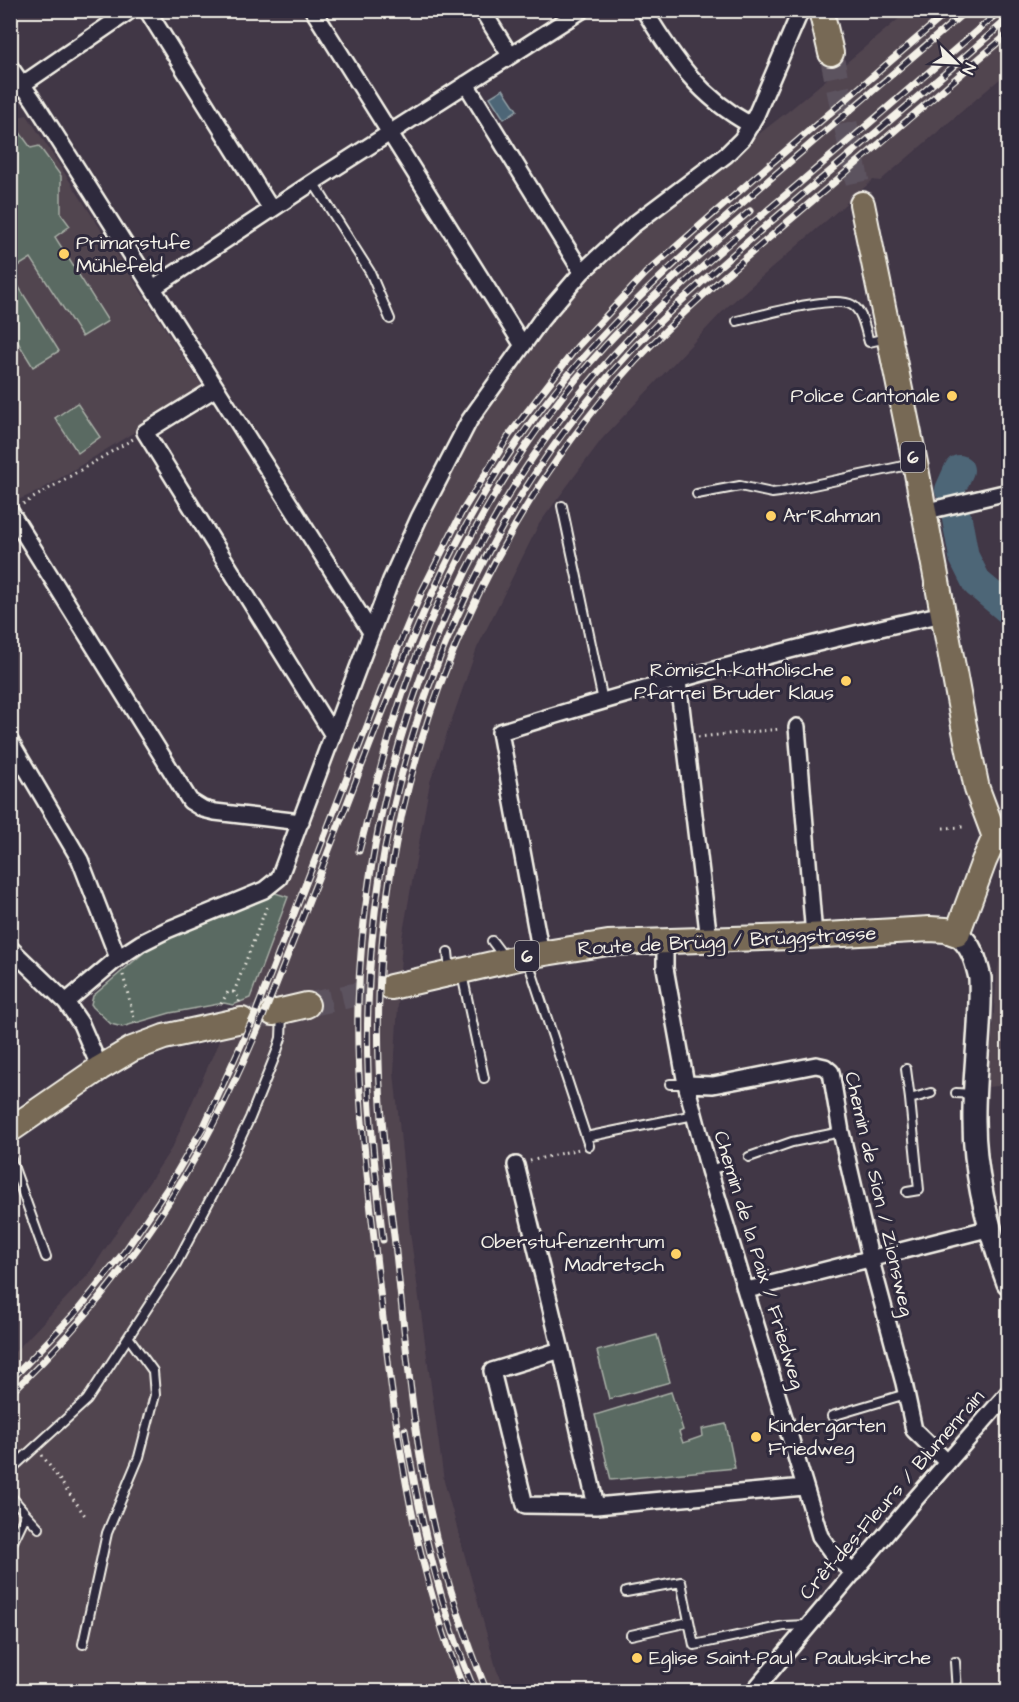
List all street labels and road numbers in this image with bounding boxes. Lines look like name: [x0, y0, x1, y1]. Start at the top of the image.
road number: 6: [901, 442, 925, 472]
street label: Route de Brügg / Brüggstrasse: [577, 919, 877, 964]
road number: 6: [515, 941, 539, 971]
street label: Chemin de Sion / Zionsweg: [836, 1069, 921, 1319]
street label: Chemin de la Paix / Friedweg: [705, 1127, 812, 1393]
street label: Crêt-des-Fleurs / Blumenrain: [793, 1384, 991, 1606]

